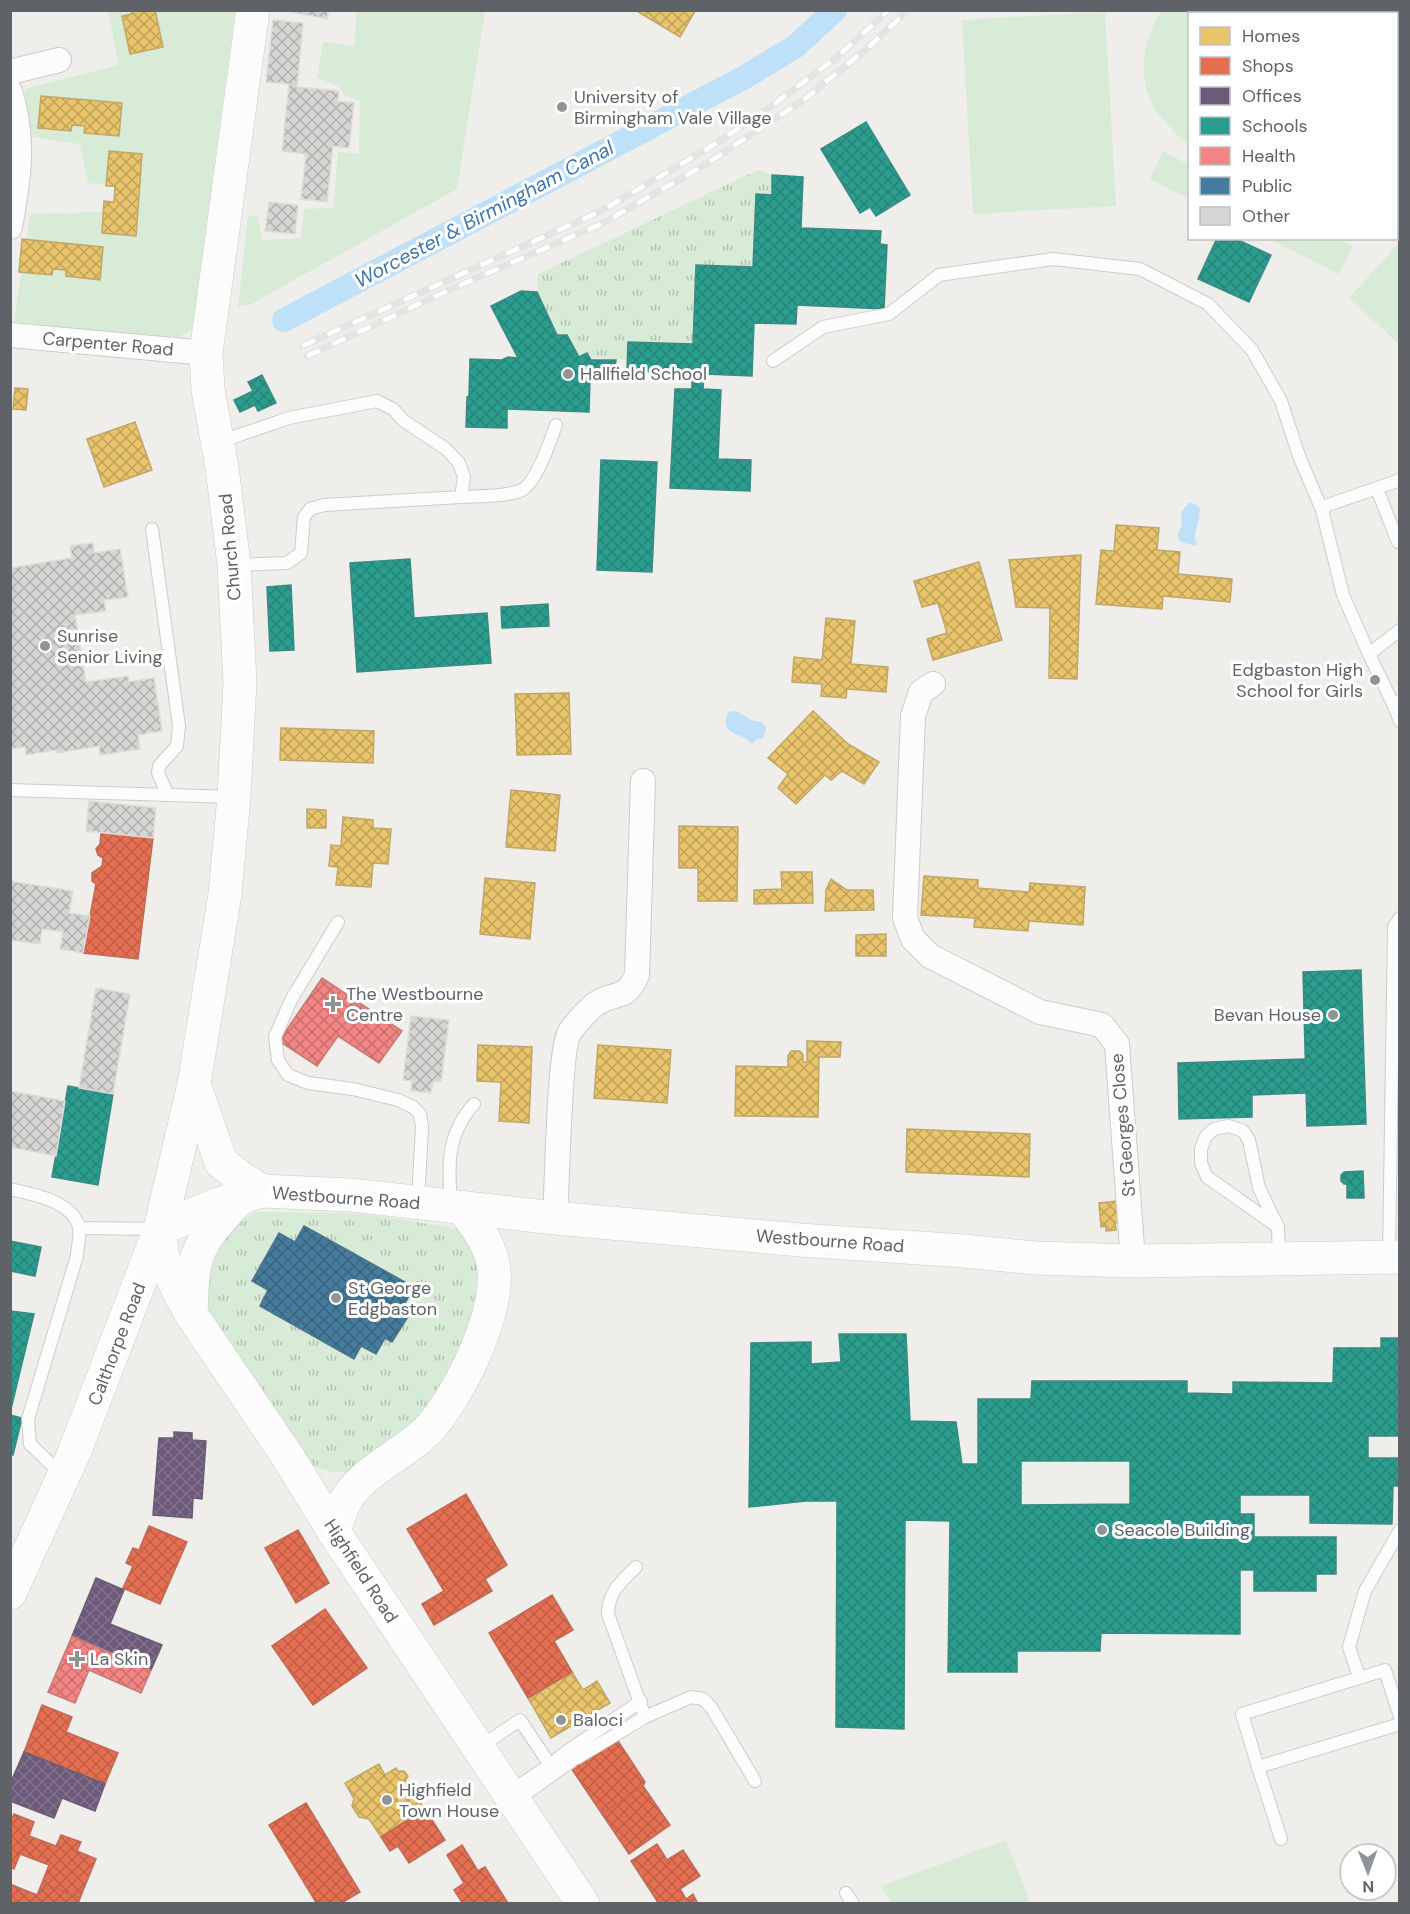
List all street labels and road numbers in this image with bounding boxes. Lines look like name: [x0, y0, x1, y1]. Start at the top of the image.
street label: Carpenter Road: [41, 326, 175, 362]
street label: Church Road: [213, 493, 247, 601]
street label: St Georges Close: [1105, 1052, 1141, 1198]
street label: Westbourne Road: [271, 1181, 421, 1215]
street label: Westbourne Road: [755, 1224, 905, 1258]
street label: Calthorpe Road: [83, 1279, 151, 1409]
street label: Highfield Road: [318, 1514, 404, 1628]

